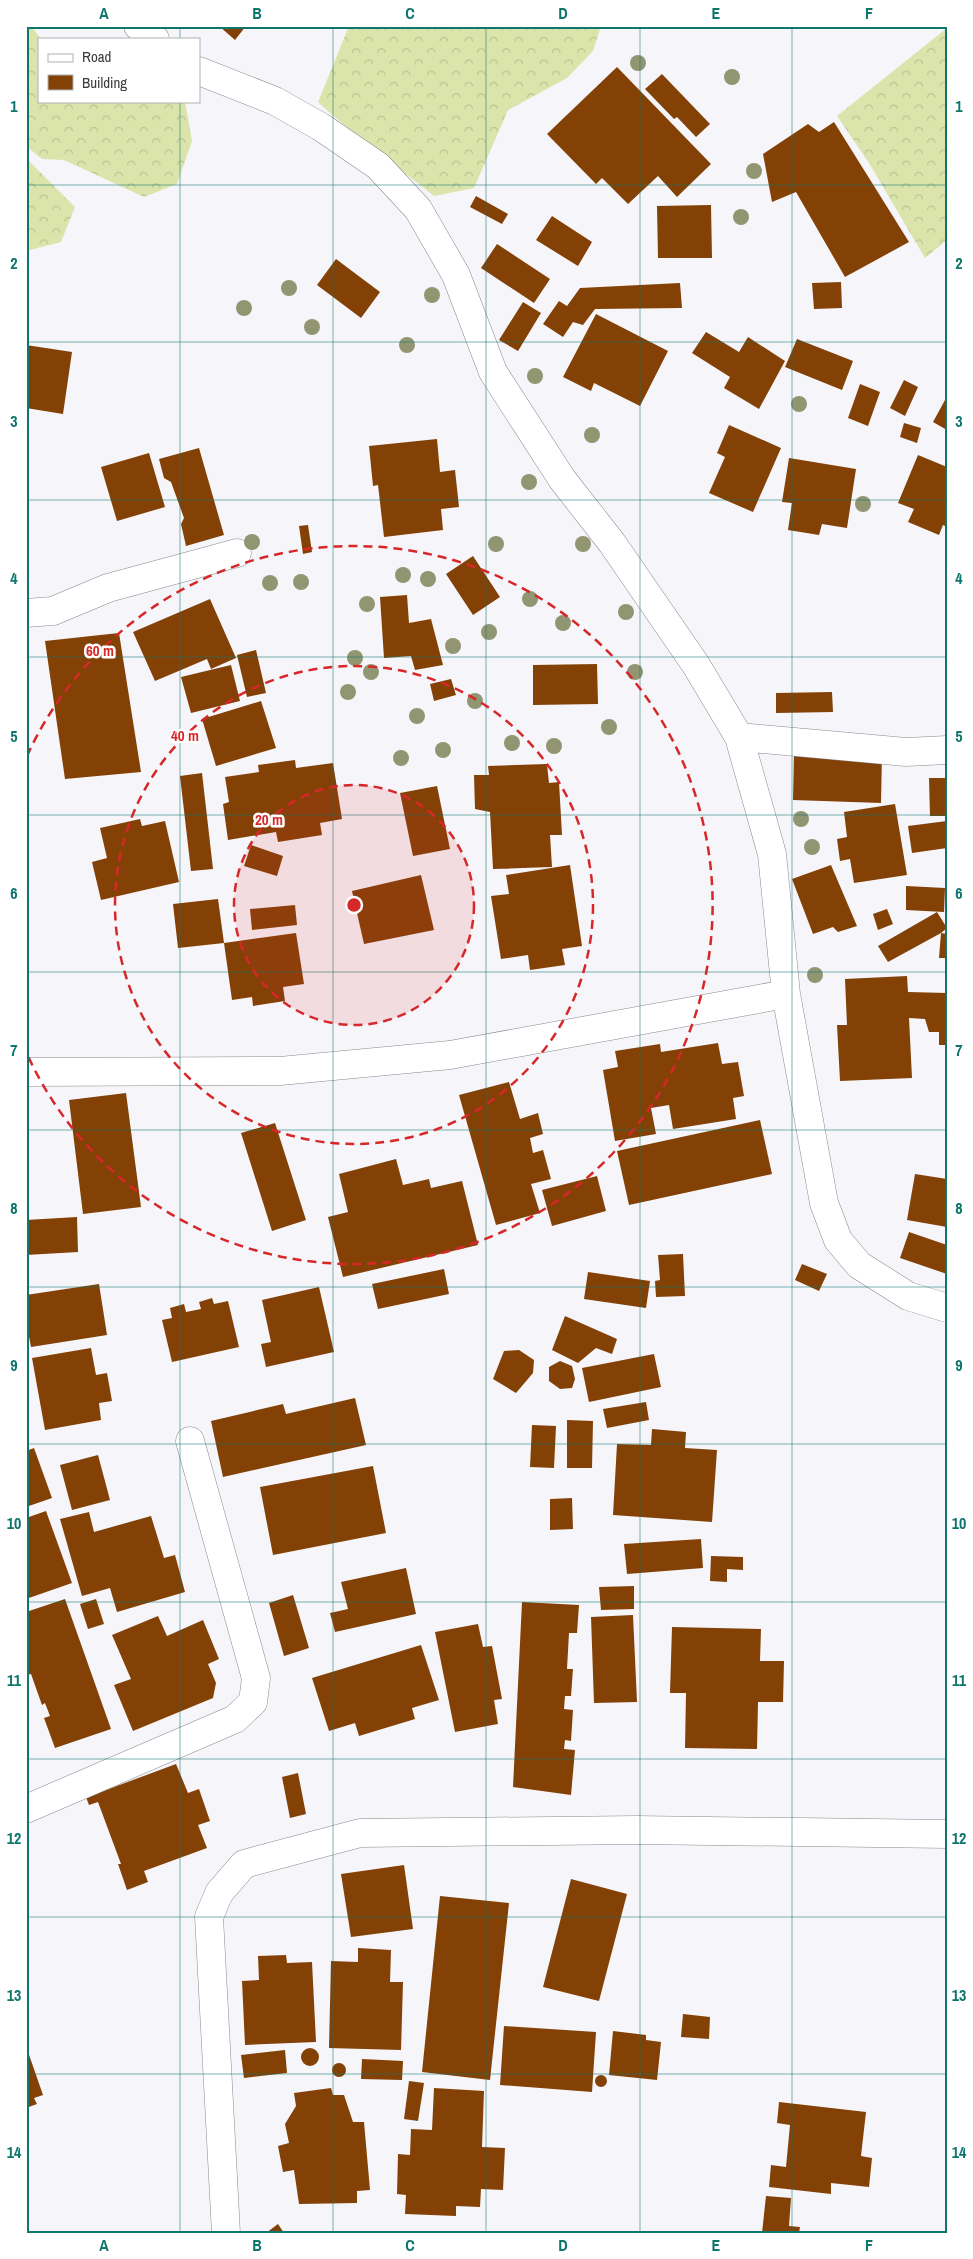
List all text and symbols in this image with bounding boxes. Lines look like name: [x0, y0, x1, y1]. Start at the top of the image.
text: A: [99, 2, 109, 24]
text: B: [252, 2, 262, 24]
text: C: [405, 2, 415, 24]
text: D: [558, 2, 568, 24]
text: E: [712, 2, 721, 24]
text: F: [865, 2, 873, 24]
legend: [38, 38, 200, 102]
text: Road: [82, 46, 111, 67]
text: Building: [82, 72, 127, 93]
text: 1: [10, 95, 18, 117]
text: 1: [955, 95, 963, 117]
text: 2: [10, 252, 18, 274]
text: 2: [955, 252, 963, 274]
text: 3: [10, 410, 18, 432]
text: 3: [955, 410, 963, 432]
text: 4: [10, 567, 18, 589]
text: 4: [955, 567, 963, 589]
text: 60 m: [86, 640, 114, 661]
text: 5: [10, 725, 18, 747]
text: 40 m: [171, 725, 199, 746]
text: 5: [955, 725, 963, 747]
text: 20 m: [255, 809, 283, 830]
text: 6: [10, 882, 18, 904]
text: 6: [955, 882, 963, 904]
centre of rings: [345, 896, 363, 914]
text: 7: [10, 1039, 18, 1061]
text: 7: [955, 1039, 963, 1061]
text: 8: [10, 1197, 18, 1219]
text: 8: [955, 1197, 963, 1219]
text: 9: [10, 1354, 18, 1376]
text: 9: [955, 1354, 963, 1376]
text: 10: [7, 1512, 21, 1534]
text: 10: [952, 1512, 966, 1534]
text: 11: [7, 1669, 22, 1691]
text: 11: [952, 1669, 967, 1691]
text: 12: [7, 1827, 21, 1849]
text: 12: [952, 1827, 966, 1849]
text: 13: [7, 1984, 21, 2006]
text: 13: [952, 1984, 966, 2006]
text: 14: [7, 2141, 22, 2163]
text: 14: [952, 2141, 967, 2163]
text: A: [99, 2234, 109, 2256]
text: B: [252, 2234, 262, 2256]
text: C: [405, 2234, 415, 2256]
text: D: [558, 2234, 568, 2256]
text: E: [712, 2234, 721, 2256]
text: F: [865, 2234, 873, 2256]

